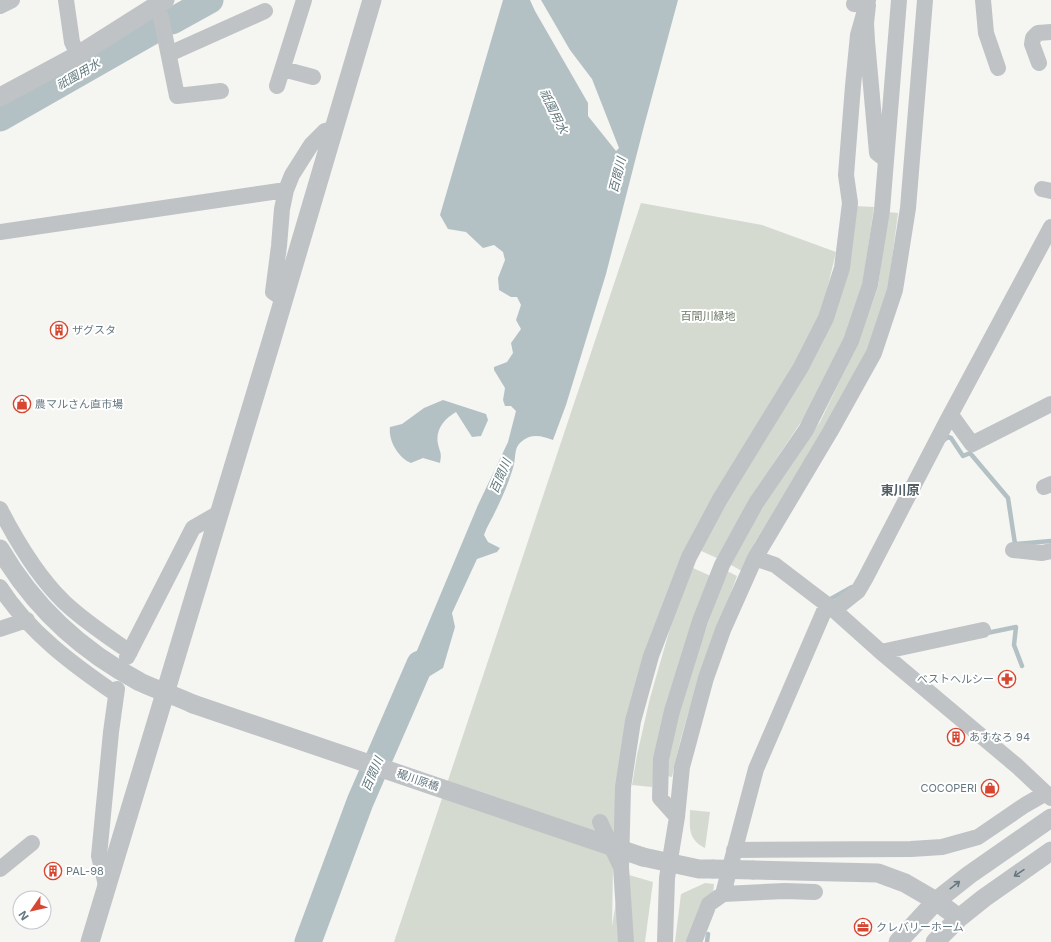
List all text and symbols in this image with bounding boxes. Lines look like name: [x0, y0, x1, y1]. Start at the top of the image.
water label: 祇園用水: [53, 55, 104, 92]
water label: 祇園用水: [537, 86, 572, 138]
water label: 百間川: [605, 154, 629, 194]
park label: 百間川緑地: [681, 309, 736, 323]
building icon: ザグスタ: [49, 320, 69, 340]
place label: ザグスタ: [72, 323, 116, 337]
shop icon: 農マルさん直市場: [12, 394, 32, 414]
place label: 農マルさん直市場: [35, 397, 123, 411]
water label: 百間川: [486, 455, 515, 496]
district label: 東川原: [880, 482, 920, 498]
pharmacy icon: ベストヘルシー: [997, 669, 1017, 689]
place label: ベストヘルシー: [917, 672, 994, 686]
building icon: あすなろ 94: [946, 727, 966, 747]
place label: あすなろ 94: [969, 730, 1030, 744]
water label: 百間川: [358, 753, 387, 794]
street label: 穝川原橋: [395, 766, 441, 794]
shop icon: COCOPERI: [980, 778, 1000, 798]
place label: COCOPERI: [920, 781, 977, 795]
building icon: PAL-98: [43, 861, 63, 881]
place label: PAL-98: [66, 864, 104, 878]
one-way arrow: [1014, 869, 1025, 877]
one-way arrow: [950, 881, 961, 890]
north arrow: [12, 890, 52, 930]
text: N: [16, 908, 32, 923]
office icon: クレバリーホーム: [853, 917, 873, 937]
place label: クレバリーホーム: [876, 920, 964, 934]

